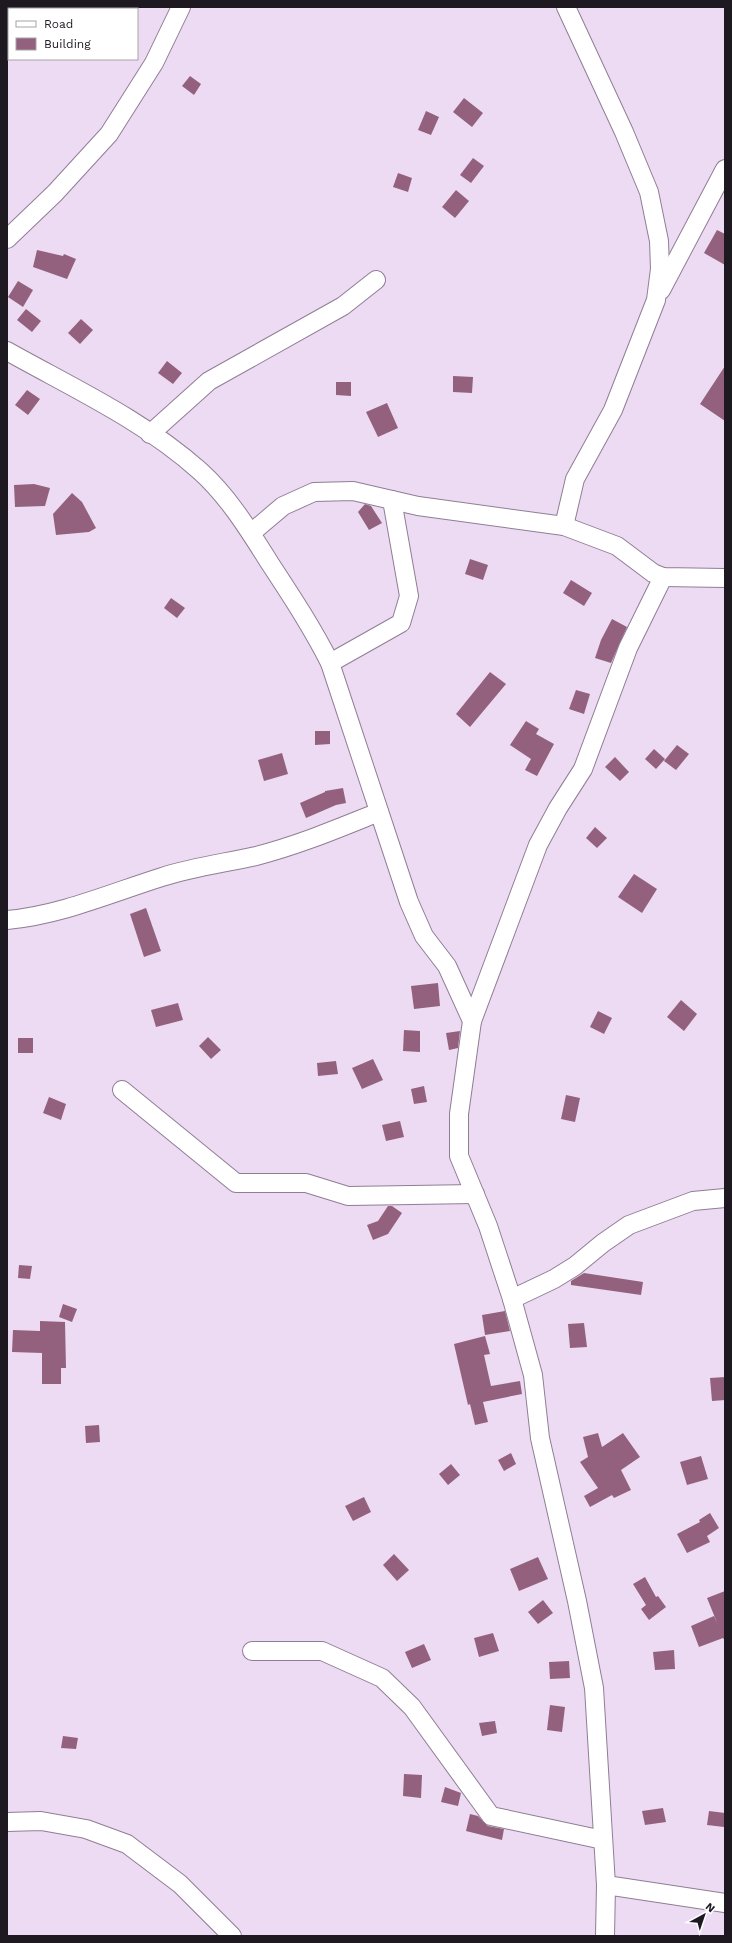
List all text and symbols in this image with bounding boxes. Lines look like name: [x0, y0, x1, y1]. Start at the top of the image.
legend: [8, 8, 138, 60]
text: Road: [44, 17, 73, 31]
text: Building: [44, 37, 91, 51]
north arrow: [684, 1895, 724, 1935]
text: N: [703, 1900, 717, 1915]

